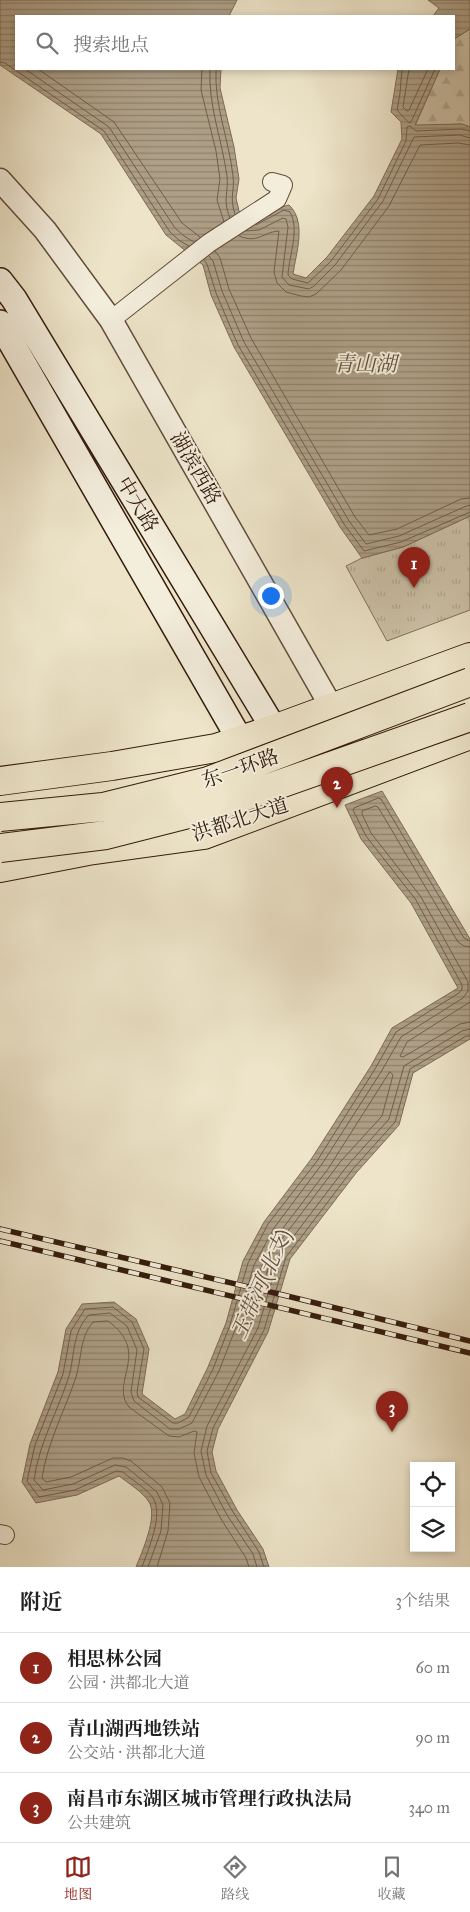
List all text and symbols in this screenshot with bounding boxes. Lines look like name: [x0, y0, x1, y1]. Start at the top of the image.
search box: [15, 15, 455, 70]
icon: search: [33, 29, 61, 57]
text: 搜索地点: [73, 33, 149, 56]
water label: 青山湖: [334, 351, 400, 377]
street label: 湖滨西路: [166, 427, 226, 509]
street label: 中大路: [112, 472, 164, 536]
pin: 1: [398, 547, 430, 588]
your location: [258, 583, 284, 609]
street label: 东一环路: [198, 744, 282, 792]
pin: 2: [321, 767, 353, 808]
street label: 洪都北大道: [189, 792, 291, 846]
water label: 玉带河(北支): [225, 1225, 297, 1343]
pin: 3: [376, 1391, 408, 1432]
map controls: [410, 1462, 455, 1552]
button: locate: [410, 1462, 455, 1507]
button: layers: [410, 1507, 455, 1552]
text: 附近: [20, 1589, 62, 1615]
text: 3个结果: [396, 1591, 450, 1610]
text: 相思林公园: [67, 1647, 162, 1670]
text: 1: [33, 1658, 39, 1677]
text: 60 m: [416, 1658, 450, 1677]
text: 公园 · 洪都北大道: [67, 1673, 189, 1692]
text: 青山湖西地铁站: [67, 1717, 200, 1740]
text: 2: [32, 1728, 40, 1747]
text: 90 m: [415, 1728, 450, 1747]
text: 公交站 · 洪都北大道: [67, 1743, 205, 1762]
text: 南昌市东湖区城市管理行政执法局: [67, 1787, 352, 1810]
text: 3: [33, 1798, 39, 1817]
text: 340 m: [408, 1798, 450, 1817]
text: 公共建筑: [67, 1813, 131, 1832]
tab: 地图: [64, 1853, 92, 1903]
tab: 路线: [221, 1853, 249, 1903]
tab: 收藏: [378, 1853, 406, 1903]

